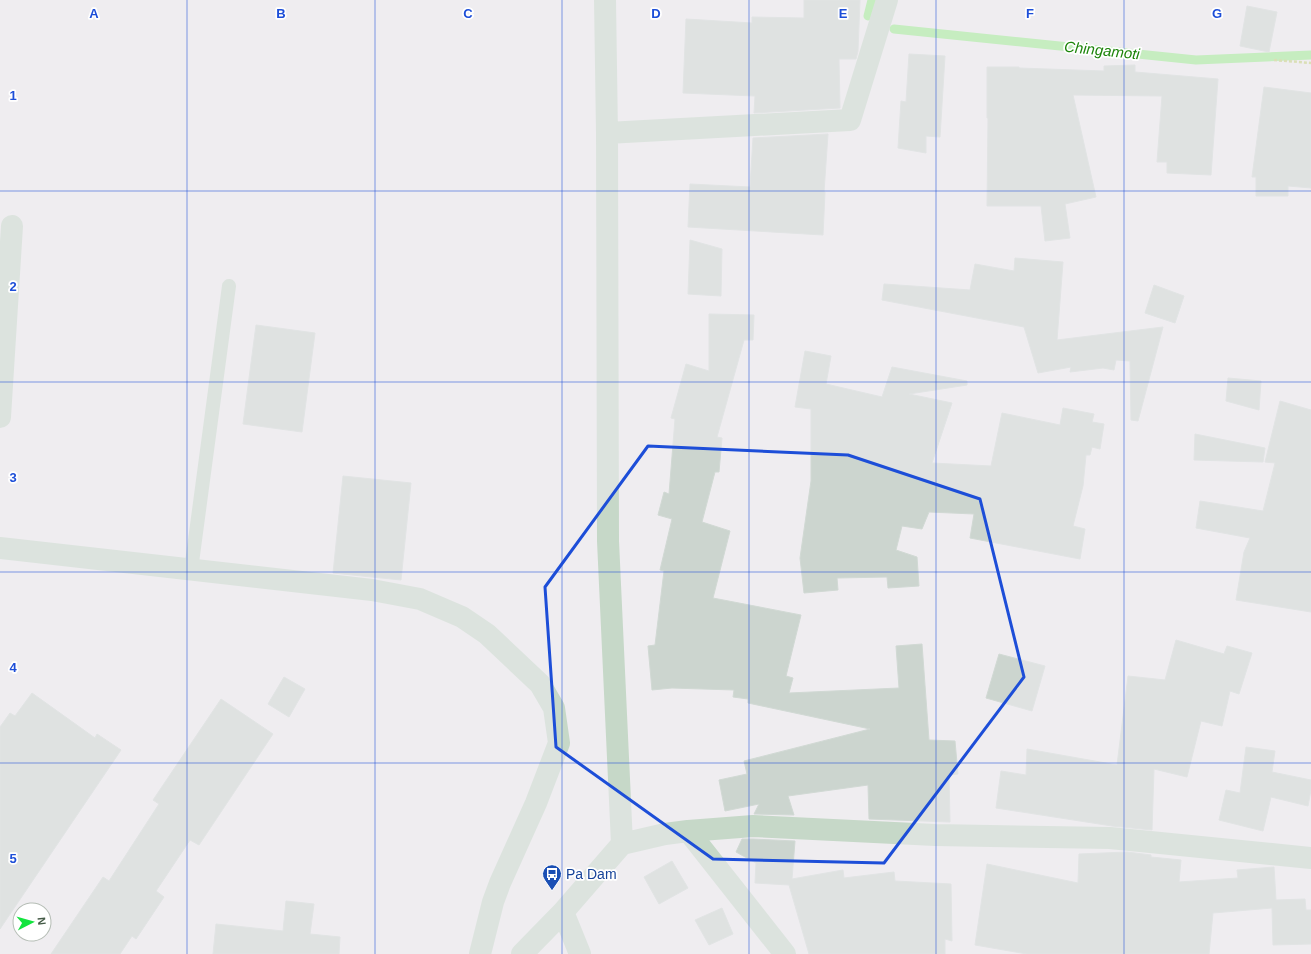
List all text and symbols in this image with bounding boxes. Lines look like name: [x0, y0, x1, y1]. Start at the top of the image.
text: A: [89, 6, 99, 21]
text: B: [276, 6, 286, 21]
text: C: [463, 6, 473, 21]
text: D: [651, 6, 661, 21]
text: E: [839, 6, 848, 21]
text: F: [1026, 6, 1034, 21]
text: G: [1212, 6, 1222, 21]
water label: Chingamoti: [1063, 38, 1141, 62]
text: 1: [9, 88, 17, 103]
text: 2: [9, 279, 17, 294]
text: 3: [9, 470, 17, 485]
text: 4: [9, 660, 17, 675]
text: 5: [9, 851, 17, 866]
bus stop icon: Pa Dam: [541, 863, 563, 891]
place label: Pa Dam: [566, 866, 617, 882]
north arrow: [12, 902, 52, 942]
text: N: [36, 916, 48, 926]

